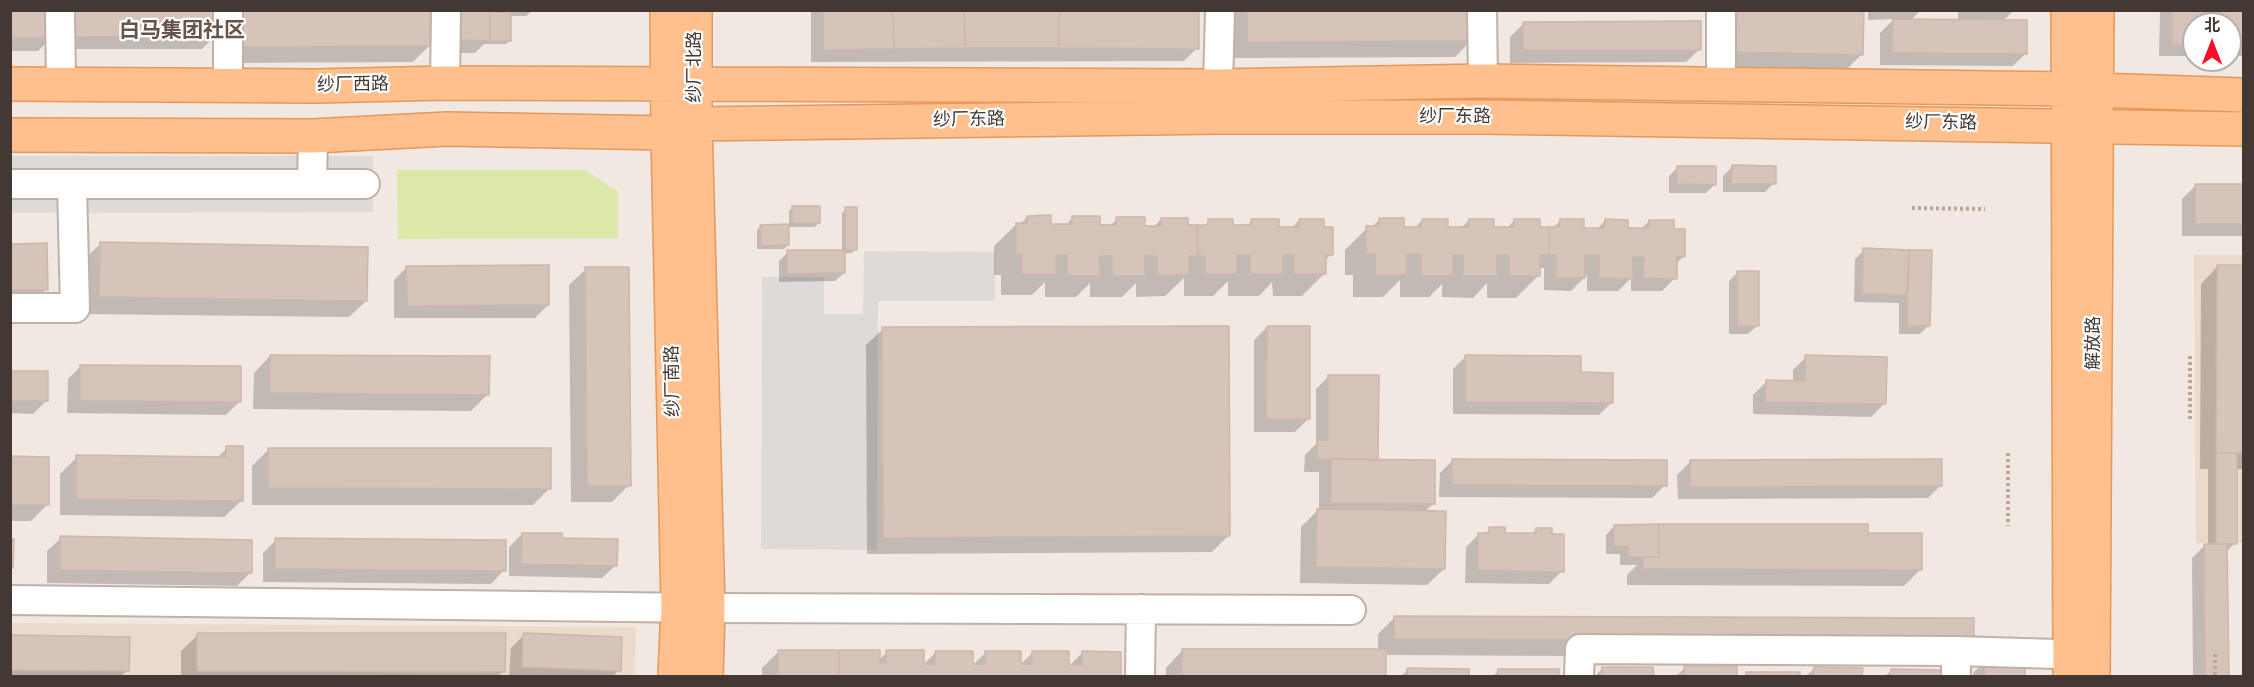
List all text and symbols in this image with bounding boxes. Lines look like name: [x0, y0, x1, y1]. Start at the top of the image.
north arrow: [2182, 12, 2242, 72]
text: 北: [2204, 17, 2220, 34]
district label: 白马集团社区: [119, 18, 245, 44]
street label: 纱厂北路: [684, 31, 706, 103]
street label: 纱厂西路: [317, 74, 389, 96]
street label: 纱厂东路: [1419, 106, 1491, 128]
street label: 纱厂东路: [933, 109, 1005, 131]
street label: 纱厂东路: [1905, 112, 1977, 134]
street label: 解放路: [2083, 316, 2105, 370]
street label: 纱厂南路: [662, 345, 684, 417]

